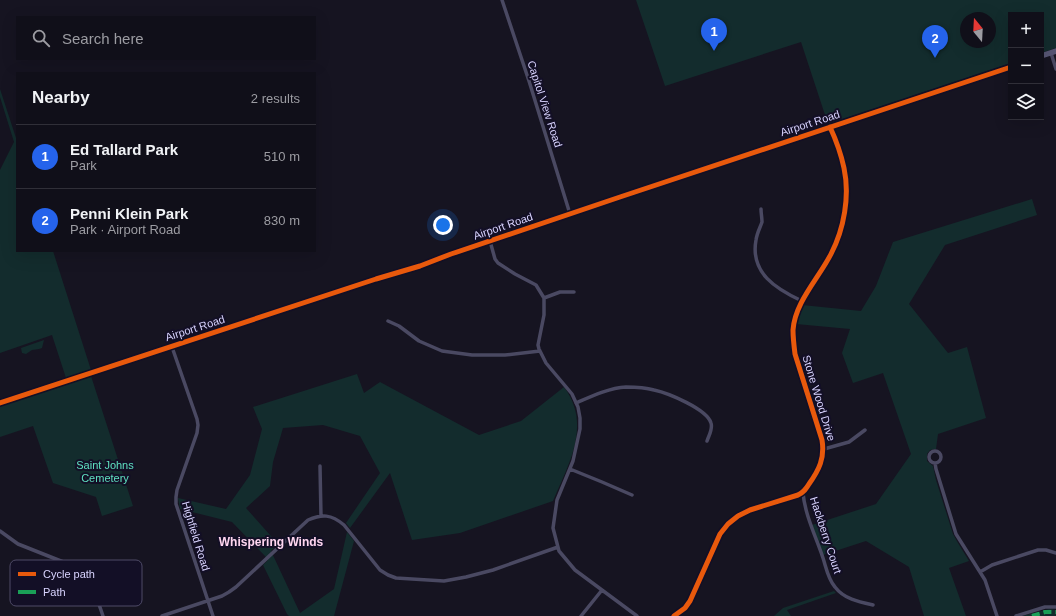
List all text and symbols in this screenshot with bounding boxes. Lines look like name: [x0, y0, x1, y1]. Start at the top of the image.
north arrow: [960, 12, 996, 48]
map controls: [1008, 12, 1044, 120]
button: +: [1008, 12, 1044, 48]
search box: [16, 16, 316, 60]
pin: 1: [701, 18, 727, 51]
pin: 2: [922, 25, 948, 58]
icon: search: [30, 27, 52, 49]
text: Search here: [62, 30, 144, 47]
button: −: [1008, 48, 1044, 84]
street label: Capitol View Road: [525, 59, 565, 149]
button: layers: [1008, 84, 1044, 120]
text: Nearby: [32, 88, 90, 107]
text: 2 results: [251, 91, 300, 106]
street label: Airport Road: [779, 108, 841, 138]
text: Ed Tallard Park: [70, 141, 178, 158]
text: 1: [41, 149, 49, 164]
text: 510 m: [264, 149, 300, 164]
text: Park: [70, 158, 97, 173]
text: Penni Klein Park: [70, 205, 188, 222]
street label: Airport Road: [472, 210, 534, 242]
text: 2: [41, 213, 49, 228]
text: 830 m: [264, 213, 300, 228]
your location: [433, 215, 453, 235]
text: Park · Airport Road: [70, 222, 181, 237]
street label: Airport Road: [164, 313, 226, 343]
street label: Stone Wood Drive: [800, 354, 838, 442]
park label: Saint Johns Cemetery: [76, 459, 134, 484]
street label: Hackberry Court: [808, 495, 844, 575]
street label: Highfield Road: [180, 500, 212, 572]
district label: Whispering Winds: [219, 535, 324, 549]
legend: [10, 560, 142, 606]
text: Cycle path: [43, 568, 95, 580]
text: Path: [43, 586, 66, 598]

